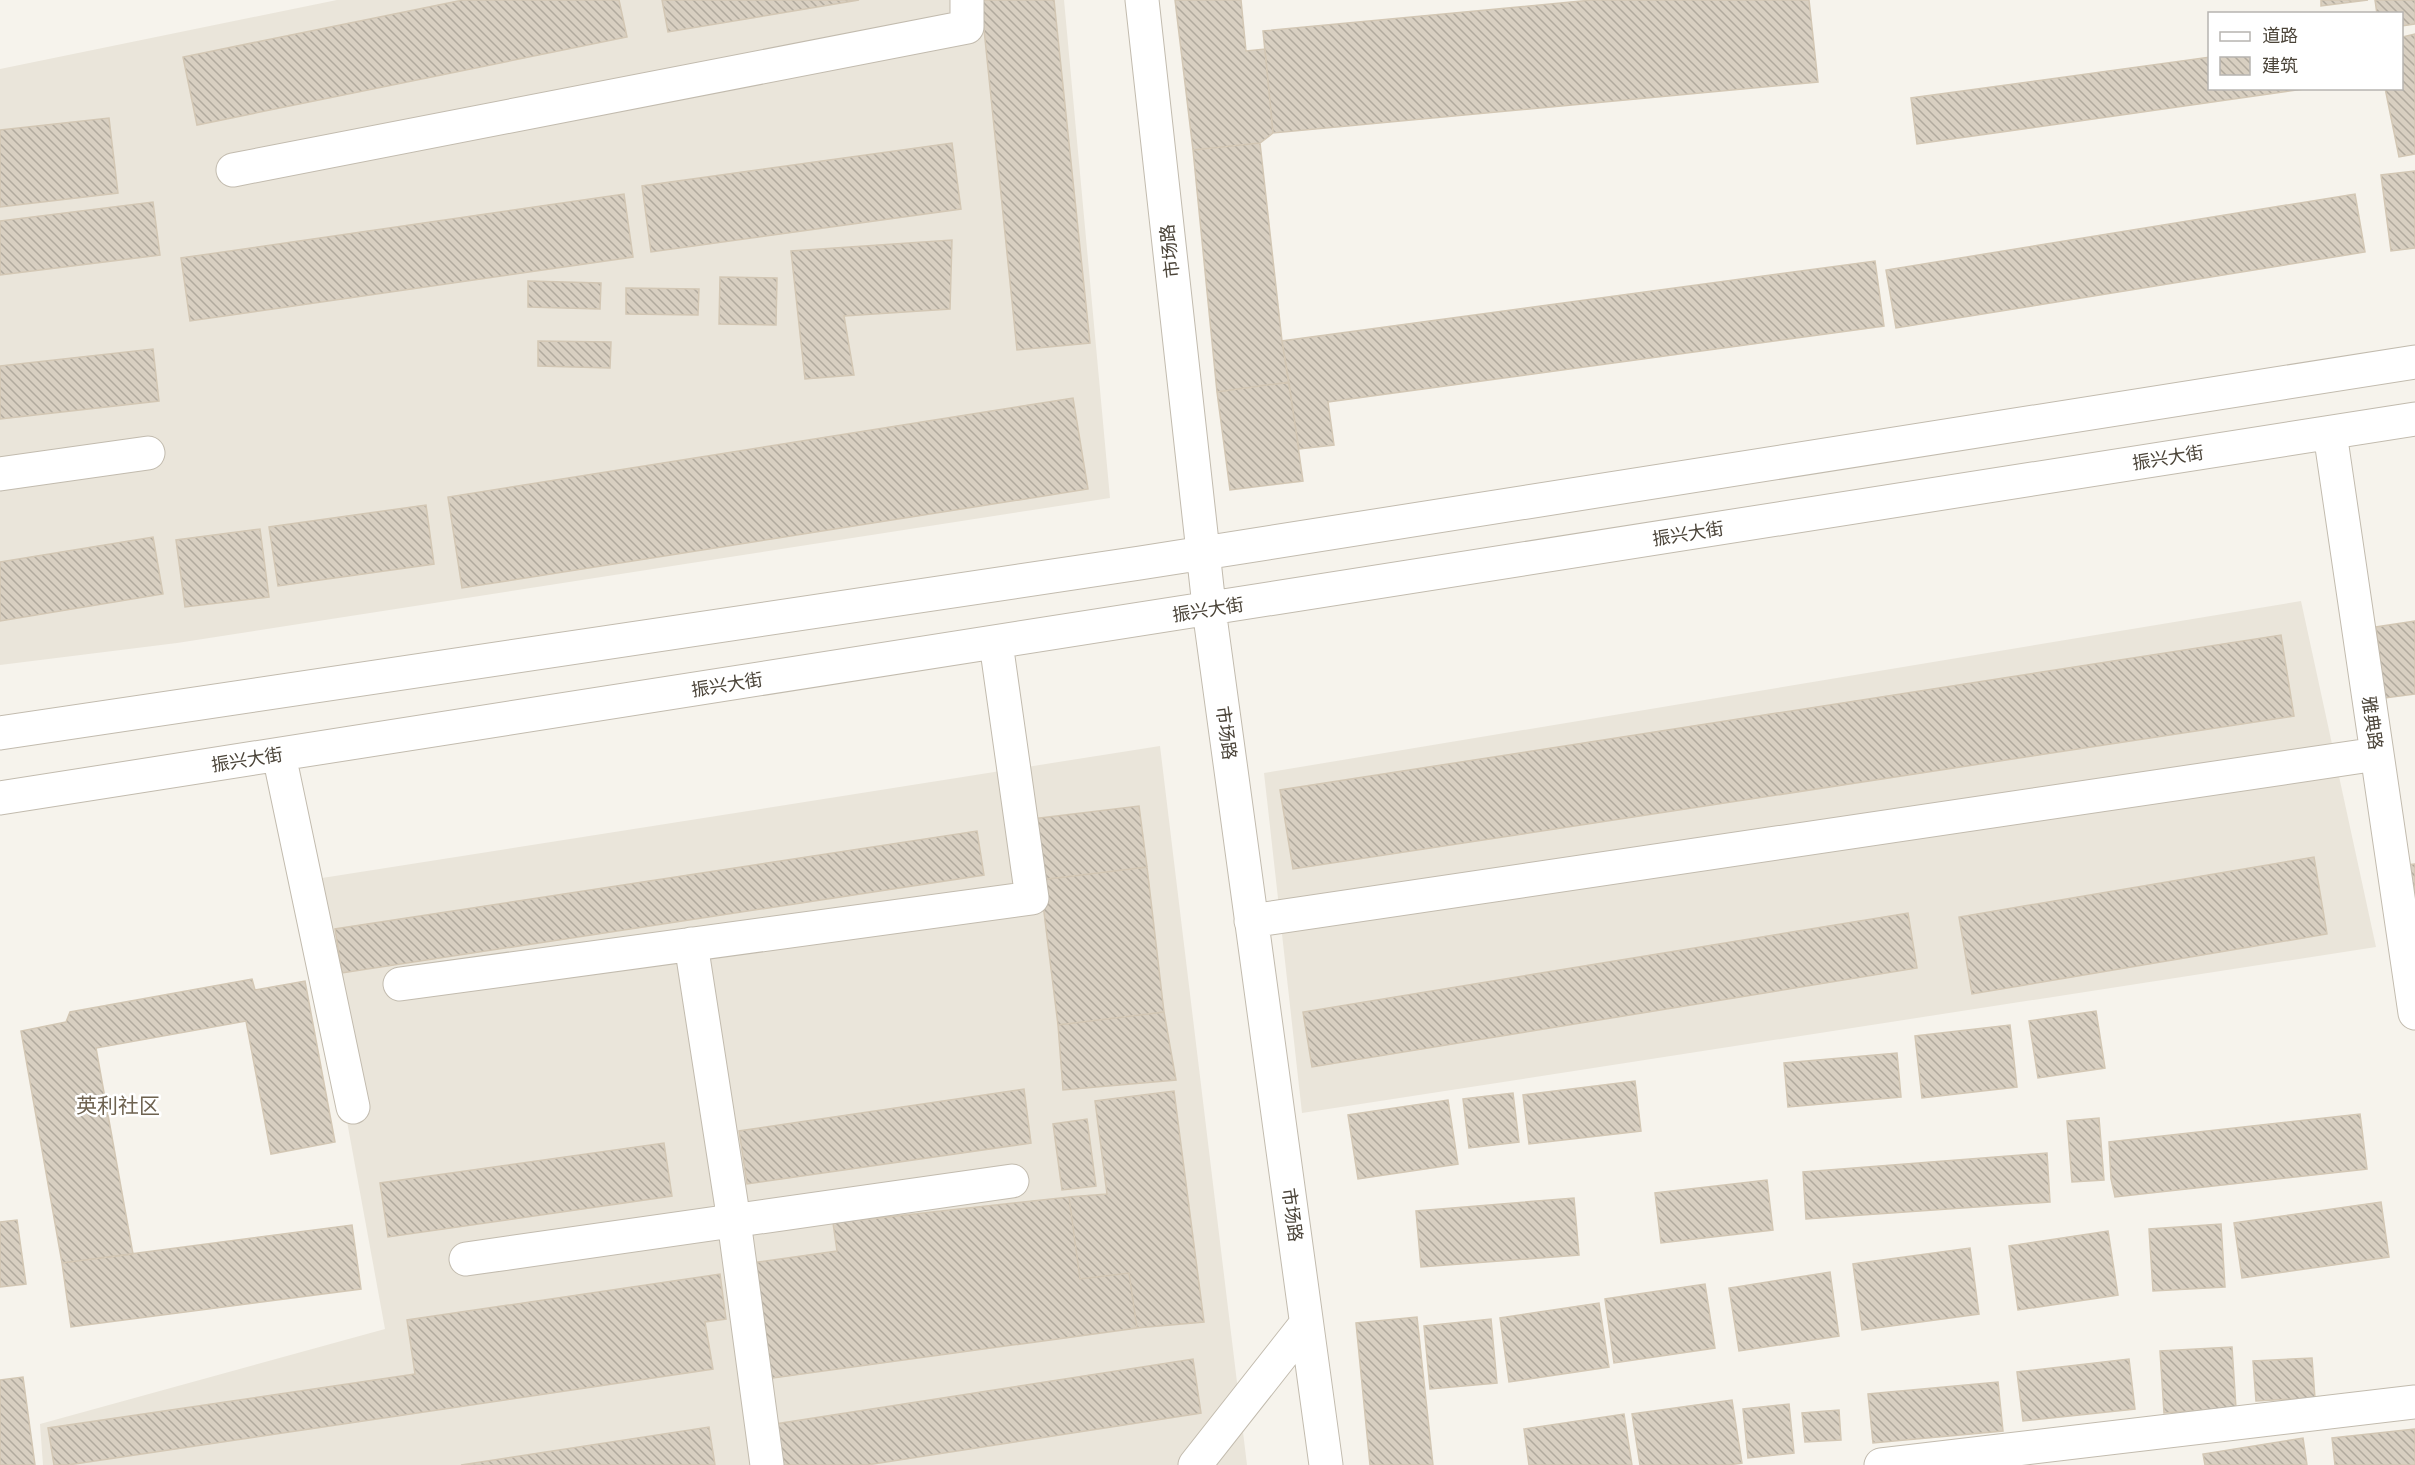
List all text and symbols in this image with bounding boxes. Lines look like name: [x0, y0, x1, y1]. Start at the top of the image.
legend: [2208, 12, 2403, 90]
text: 道路: [2262, 24, 2298, 47]
text: 建筑: [2262, 54, 2298, 77]
street label: 市场路: [1155, 223, 1184, 279]
street label: 振兴大街: [2131, 441, 2205, 474]
street label: 振兴大街: [1651, 517, 1725, 550]
street label: 振兴大街: [1171, 593, 1245, 626]
street label: 振兴大街: [690, 668, 764, 701]
street label: 雅典路: [2357, 695, 2388, 751]
street label: 市场路: [1211, 705, 1242, 761]
street label: 振兴大街: [210, 743, 284, 776]
district label: 英利社区: [76, 1091, 160, 1119]
street label: 市场路: [1277, 1187, 1308, 1243]

